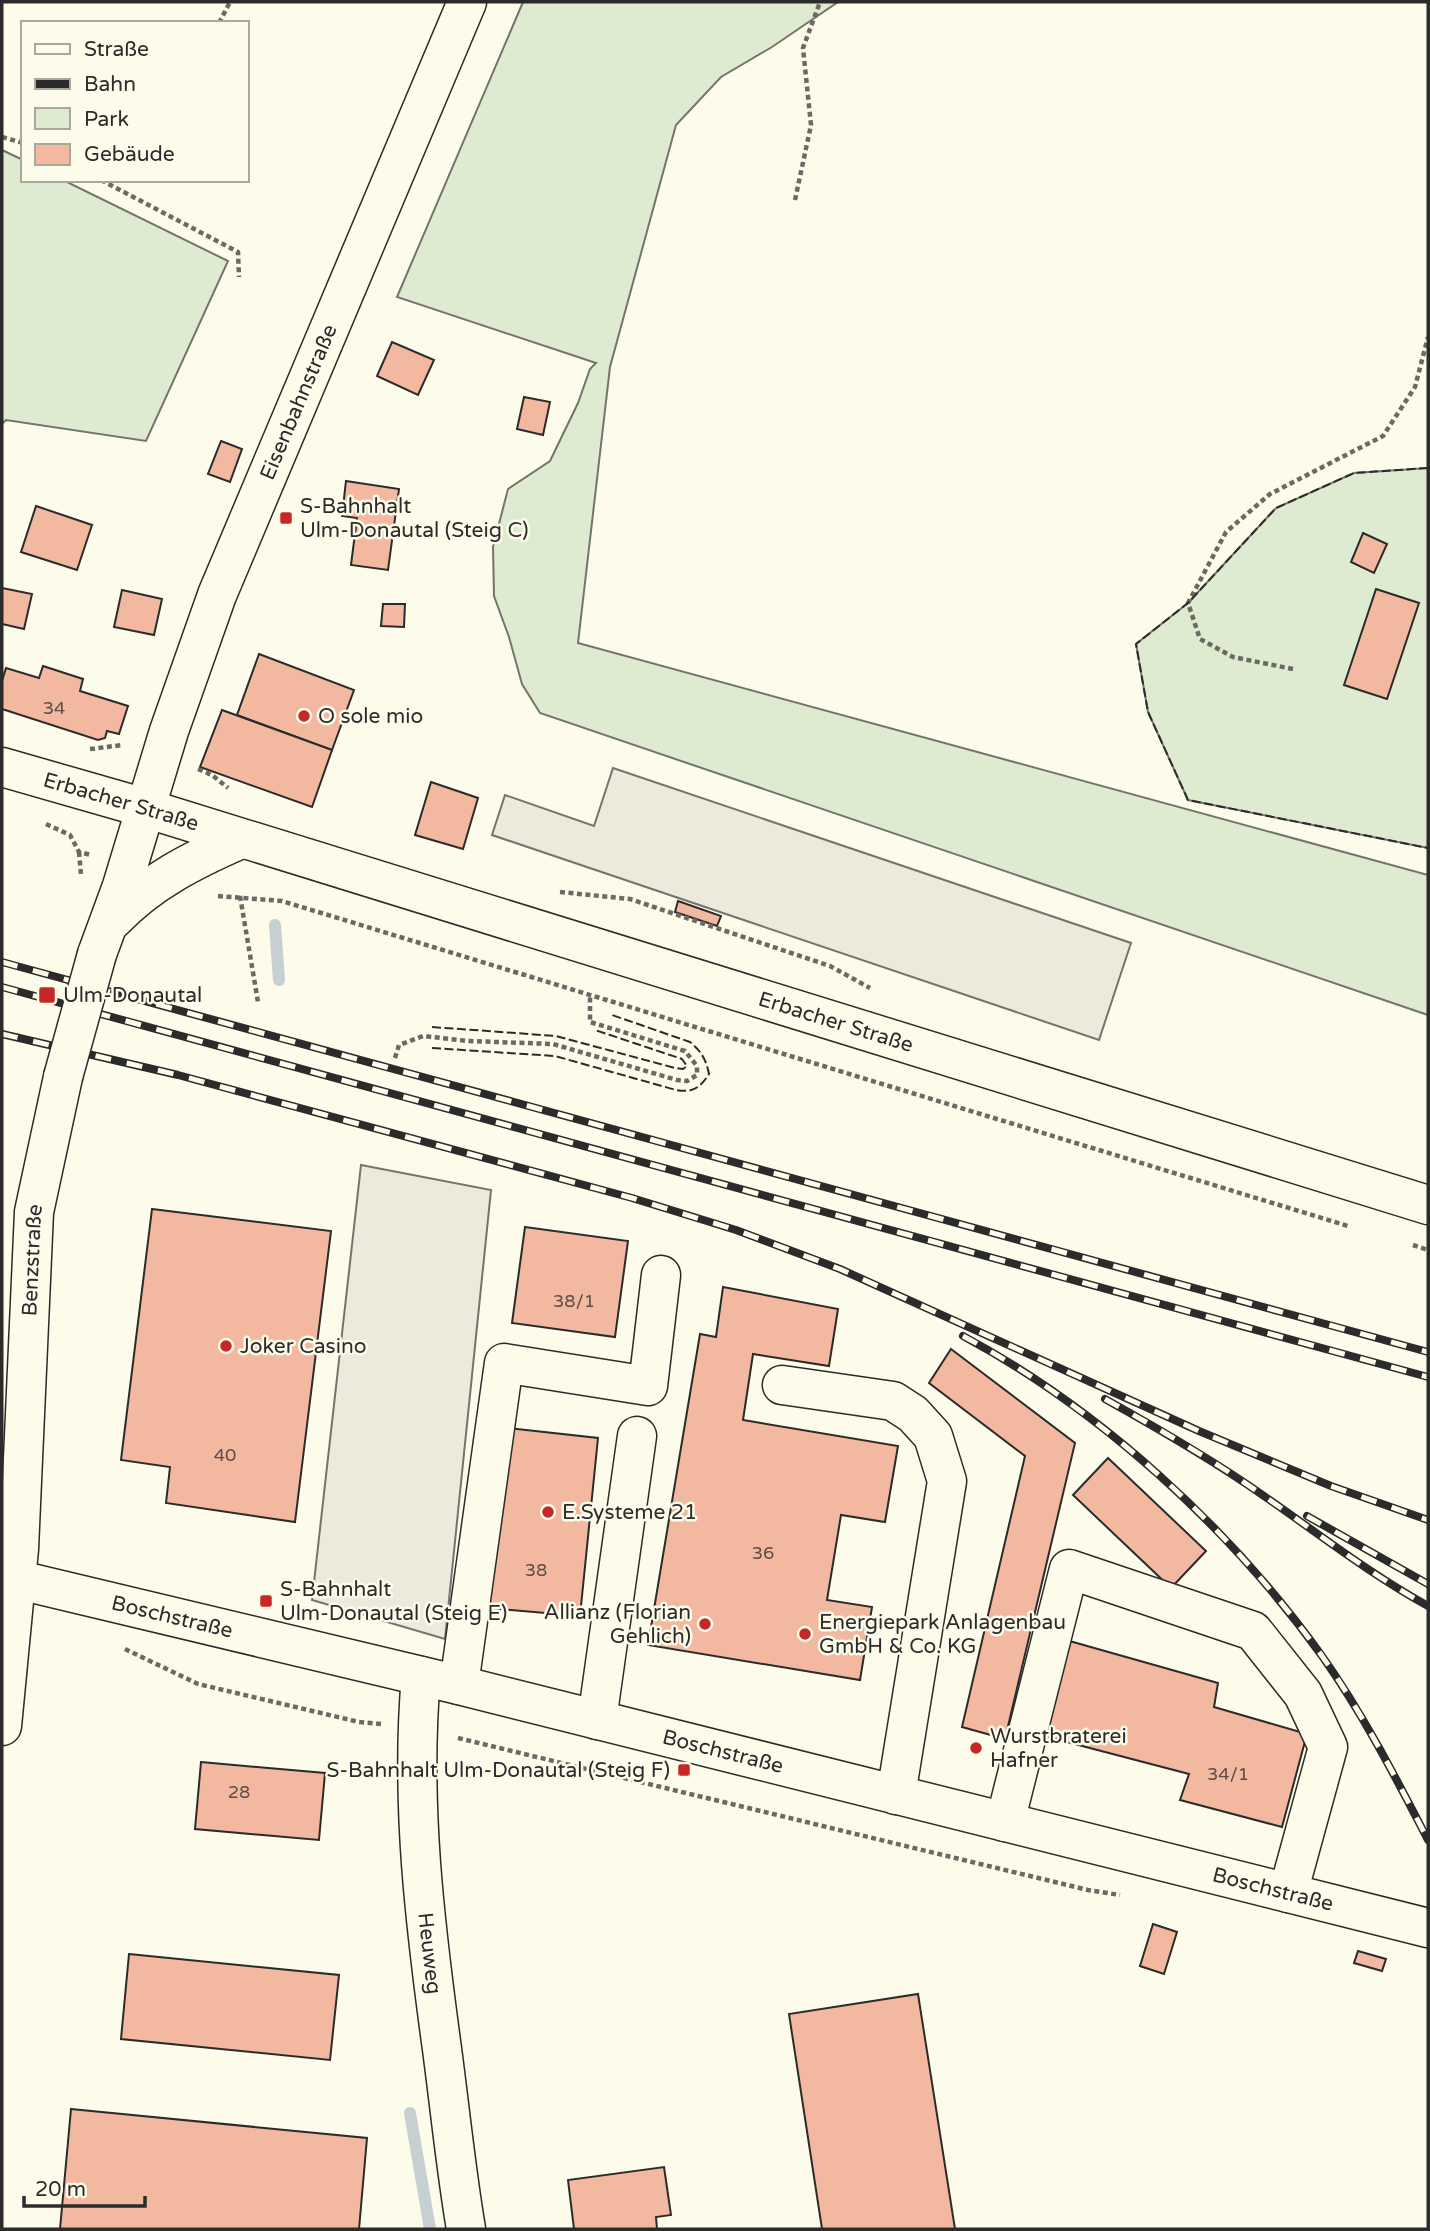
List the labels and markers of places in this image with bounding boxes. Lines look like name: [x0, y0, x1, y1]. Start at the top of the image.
place label: S-Bahnhalt Ulm-Donautal (Steig C): [300, 494, 529, 543]
marker: S-Bahnhalt Ulm-Donautal (Steig C): [278, 510, 294, 526]
place label: O sole mio: [318, 704, 423, 729]
marker: O sole mio: [296, 708, 312, 724]
place label: Ulm-Donautal: [63, 983, 202, 1008]
marker: Ulm-Donautal: [37, 985, 57, 1005]
place label: Joker Casino: [240, 1334, 366, 1359]
marker: Joker Casino: [218, 1338, 234, 1354]
place label: E.Systeme 21: [562, 1500, 697, 1525]
marker: E.Systeme 21: [540, 1504, 556, 1520]
place label: S-Bahnhalt Ulm-Donautal (Steig E): [280, 1577, 507, 1626]
marker: S-Bahnhalt Ulm-Donautal (Steig E): [258, 1593, 274, 1609]
place label: Allianz (Florian Gehlich): [544, 1600, 691, 1649]
place label: Energiepark Anlagenbau GmbH & Co. KG: [819, 1610, 1066, 1659]
marker: Allianz (Florian Gehlich): [697, 1616, 713, 1632]
marker: Energiepark Anlagenbau GmbH & Co. KG: [797, 1626, 813, 1642]
place label: Wurstbraterei Hafner: [990, 1724, 1127, 1773]
marker: Wurstbraterei Hafner: [968, 1740, 984, 1756]
place label: S-Bahnhalt Ulm-Donautal (Steig F): [327, 1758, 670, 1783]
marker: S-Bahnhalt Ulm-Donautal (Steig F): [676, 1762, 692, 1778]

